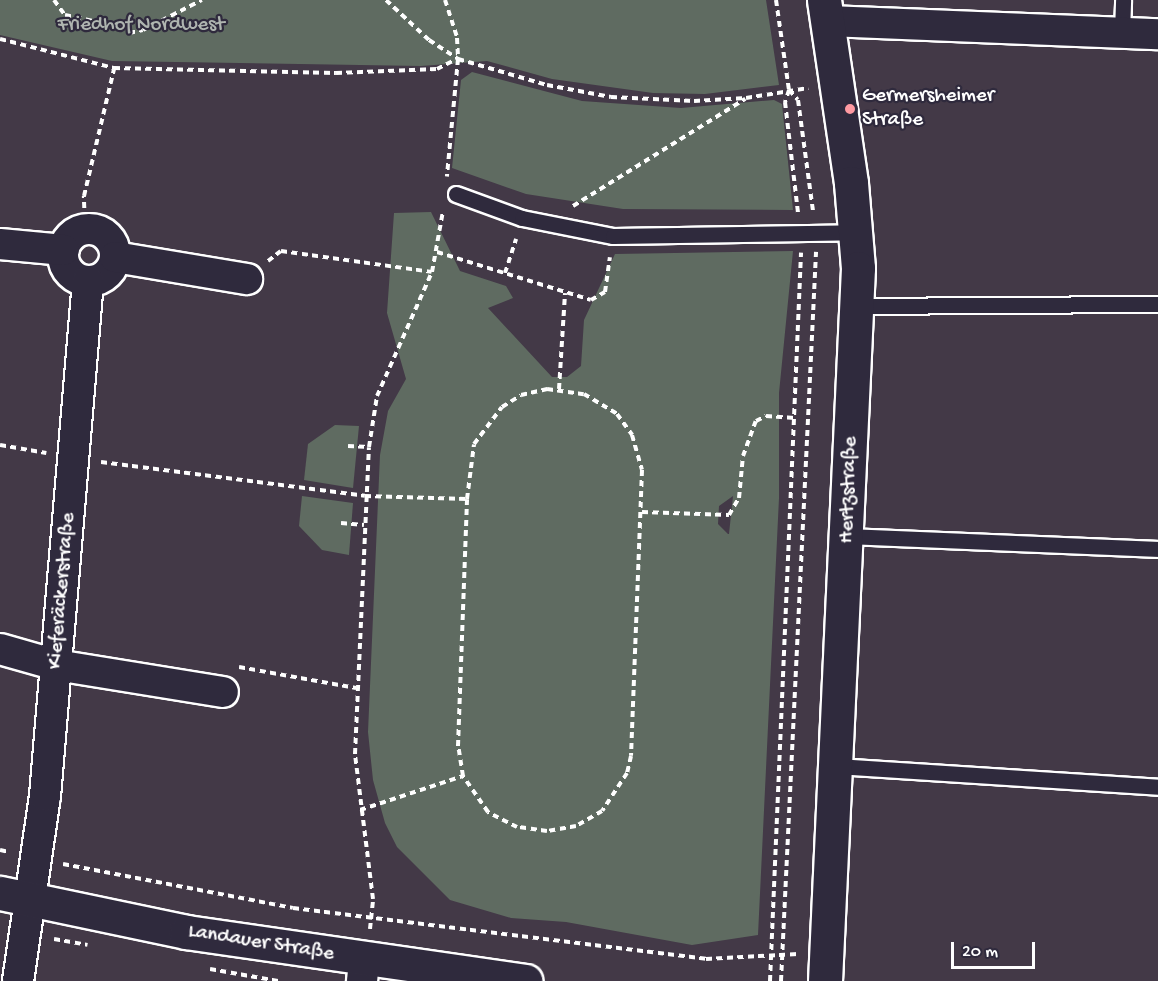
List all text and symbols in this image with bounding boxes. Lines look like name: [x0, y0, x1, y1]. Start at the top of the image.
park label: Friedhof Nordwest: [57, 13, 225, 39]
place label: Germersheimer Straße: [862, 84, 994, 134]
marker: Germersheimer Straße: [843, 102, 857, 116]
street label: Hertzstraße: [836, 436, 864, 544]
street label: Kieferäckerstraße: [44, 512, 82, 670]
street label: Landauer Straße: [186, 920, 336, 968]
scale bar: [954, 930, 1038, 968]
text: 20 m: [962, 942, 998, 963]

